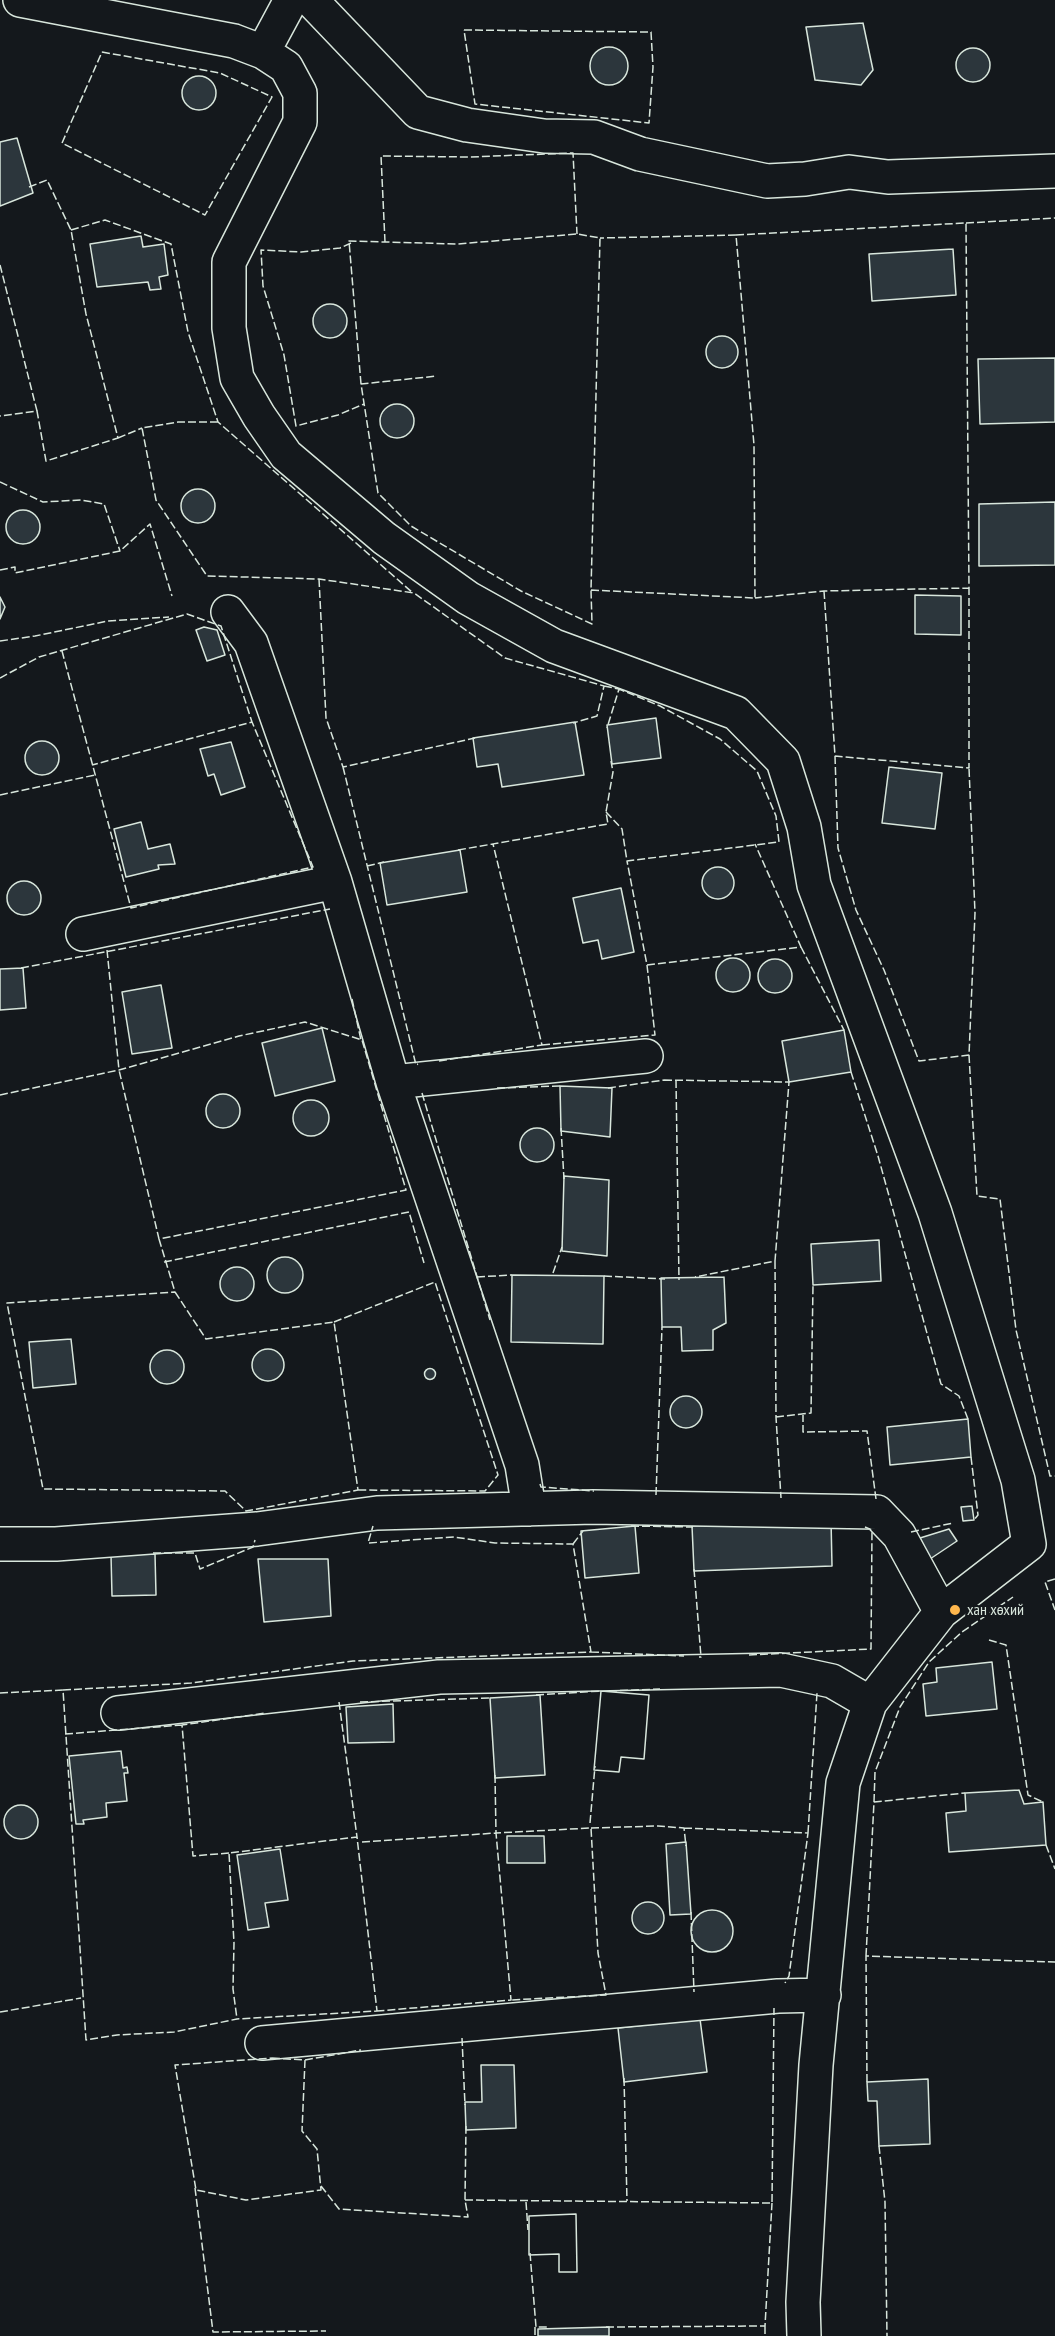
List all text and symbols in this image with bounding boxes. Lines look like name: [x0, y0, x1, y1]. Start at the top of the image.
place label: хан хөхий: [967, 1600, 1024, 1620]
marker: хан хөхий: [948, 1603, 962, 1617]

